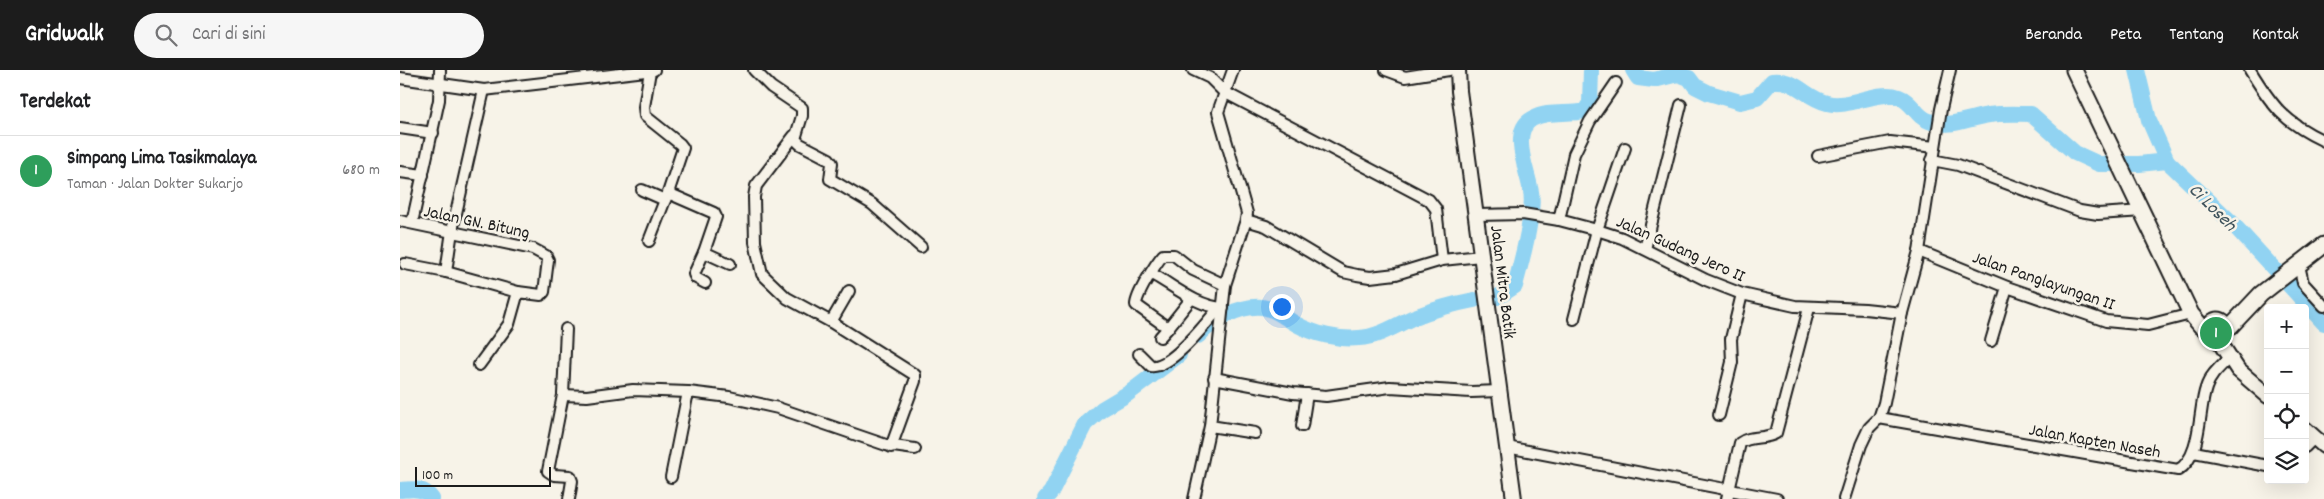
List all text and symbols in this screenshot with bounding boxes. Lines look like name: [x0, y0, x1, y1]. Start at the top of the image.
search box: [134, 13, 484, 58]
text: Gridwalk: [25, 18, 104, 52]
icon: search: [152, 21, 180, 49]
text: Cari di sini: [192, 22, 266, 49]
text: Beranda: [2025, 23, 2082, 48]
text: Peta: [2110, 23, 2141, 48]
text: Tentang: [2169, 23, 2224, 48]
text: Kontak: [2252, 23, 2299, 48]
text: Terdekat: [20, 88, 91, 118]
text: Simpang Lima Tasikmalaya: [67, 146, 256, 173]
text: 1: [34, 159, 38, 182]
text: 680 m: [342, 159, 380, 182]
text: Taman · Jalan Dokter Sukarjo: [67, 173, 243, 196]
water label: Ci Loseh: [2181, 178, 2243, 240]
street label: Jalan GN. Bitung: [421, 200, 532, 247]
street label: Jalan Gudang Jero II: [1612, 211, 1749, 290]
street label: Jalan Mitra Batik: [1482, 224, 1521, 340]
street label: Jalan Panglayungan II: [1969, 246, 2118, 319]
your location: [1269, 294, 1295, 320]
map controls: [2264, 304, 2309, 484]
button: +: [2264, 304, 2309, 349]
pin: 1: [2200, 314, 2232, 352]
button: −: [2264, 349, 2309, 394]
button: locate: [2264, 394, 2309, 439]
street label: Jalan Kapten Naseh: [2027, 419, 2162, 466]
button: layers: [2264, 439, 2309, 484]
scale bar: [415, 464, 551, 487]
text: 100 m: [422, 466, 453, 486]

